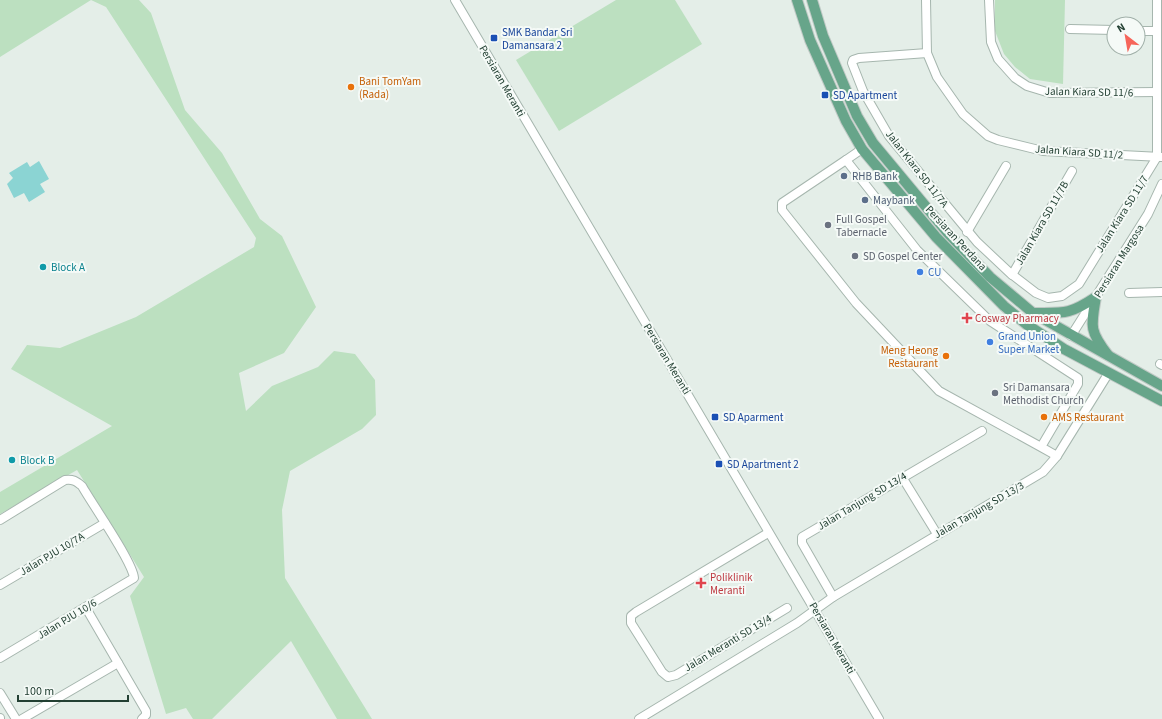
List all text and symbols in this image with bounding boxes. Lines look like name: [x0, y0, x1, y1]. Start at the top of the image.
north arrow: [1106, 16, 1146, 56]
text: N: [1114, 20, 1128, 36]
place label: SMK Bandar Sri Damansara 2: [502, 25, 573, 53]
marker: SMK Bandar Sri Damansara 2: [489, 33, 499, 43]
street label: Persiaran Meranti: [475, 42, 529, 120]
place label: Bani TomYam (Rada): [359, 74, 421, 102]
marker: Bani TomYam (Rada): [346, 82, 356, 92]
street label: Jalan Kiara SD 11/6: [1045, 84, 1134, 100]
place label: SD Apartment: [833, 88, 897, 103]
marker: SD Apartment: [820, 90, 830, 100]
street label: Jalan Kiara SD 11/7A: [882, 127, 952, 211]
street label: Jalan Kiara SD 11/2: [1034, 141, 1124, 163]
place label: RHB Bank: [852, 169, 898, 184]
marker: RHB Bank: [839, 171, 849, 181]
street label: Jalan Kiara SD 11/7: [1092, 173, 1152, 255]
street label: Jalan Kiara SD 11/7B: [1012, 178, 1072, 268]
place label: Maybank: [873, 193, 915, 208]
marker: Maybank: [860, 195, 870, 205]
street label: Persiaran Perdana: [922, 202, 990, 274]
place label: Full Gospel Tabernacle: [836, 212, 887, 240]
marker: Full Gospel Tabernacle: [823, 220, 833, 230]
street label: Persiaran Margosa: [1090, 221, 1148, 301]
place label: SD Gospel Center: [863, 249, 943, 264]
marker: SD Gospel Center: [850, 251, 860, 261]
place label: Block A: [51, 260, 85, 275]
marker: Block A: [38, 262, 48, 272]
place label: CU: [928, 265, 941, 280]
marker: CU: [915, 267, 925, 277]
place label: Cosway Pharmacy: [975, 311, 1059, 326]
marker: Cosway Pharmacy: [962, 313, 972, 323]
street label: Persiaran Meranti: [640, 321, 694, 397]
place label: Grand Union Super Market: [998, 329, 1059, 357]
marker: Grand Union Super Market: [985, 337, 995, 347]
place label: Meng Heong Restaurant: [881, 343, 938, 371]
marker: Meng Heong Restaurant: [941, 351, 951, 361]
place label: Sri Damansara Methodist Church: [1003, 380, 1084, 408]
marker: Sri Damansara Methodist Church: [990, 388, 1000, 398]
place label: SD Aparment: [723, 410, 784, 425]
place label: AMS Restaurant: [1052, 410, 1124, 425]
marker: SD Aparment: [710, 412, 720, 422]
marker: AMS Restaurant: [1039, 412, 1049, 422]
place label: Block B: [20, 453, 55, 468]
marker: Block B: [7, 455, 17, 465]
place label: SD Apartment 2: [727, 457, 799, 472]
marker: SD Apartment 2: [714, 459, 724, 469]
street label: Jalan Tanjung SD 13/4: [815, 468, 910, 534]
street label: Jalan Tanjung SD 13/3: [931, 478, 1027, 542]
street label: Jalan PJU 10/7A: [17, 529, 87, 579]
place label: Poliklinik Meranti: [710, 570, 753, 598]
marker: Poliklinik Meranti: [695, 577, 707, 589]
street label: Jalan PJU 10/6: [35, 595, 100, 643]
street label: Persiaran Meranti: [805, 599, 859, 677]
street label: Jalan Meranti SD 13/4: [681, 611, 775, 675]
scale bar: [18, 677, 128, 703]
text: 100 m: [24, 683, 54, 700]

